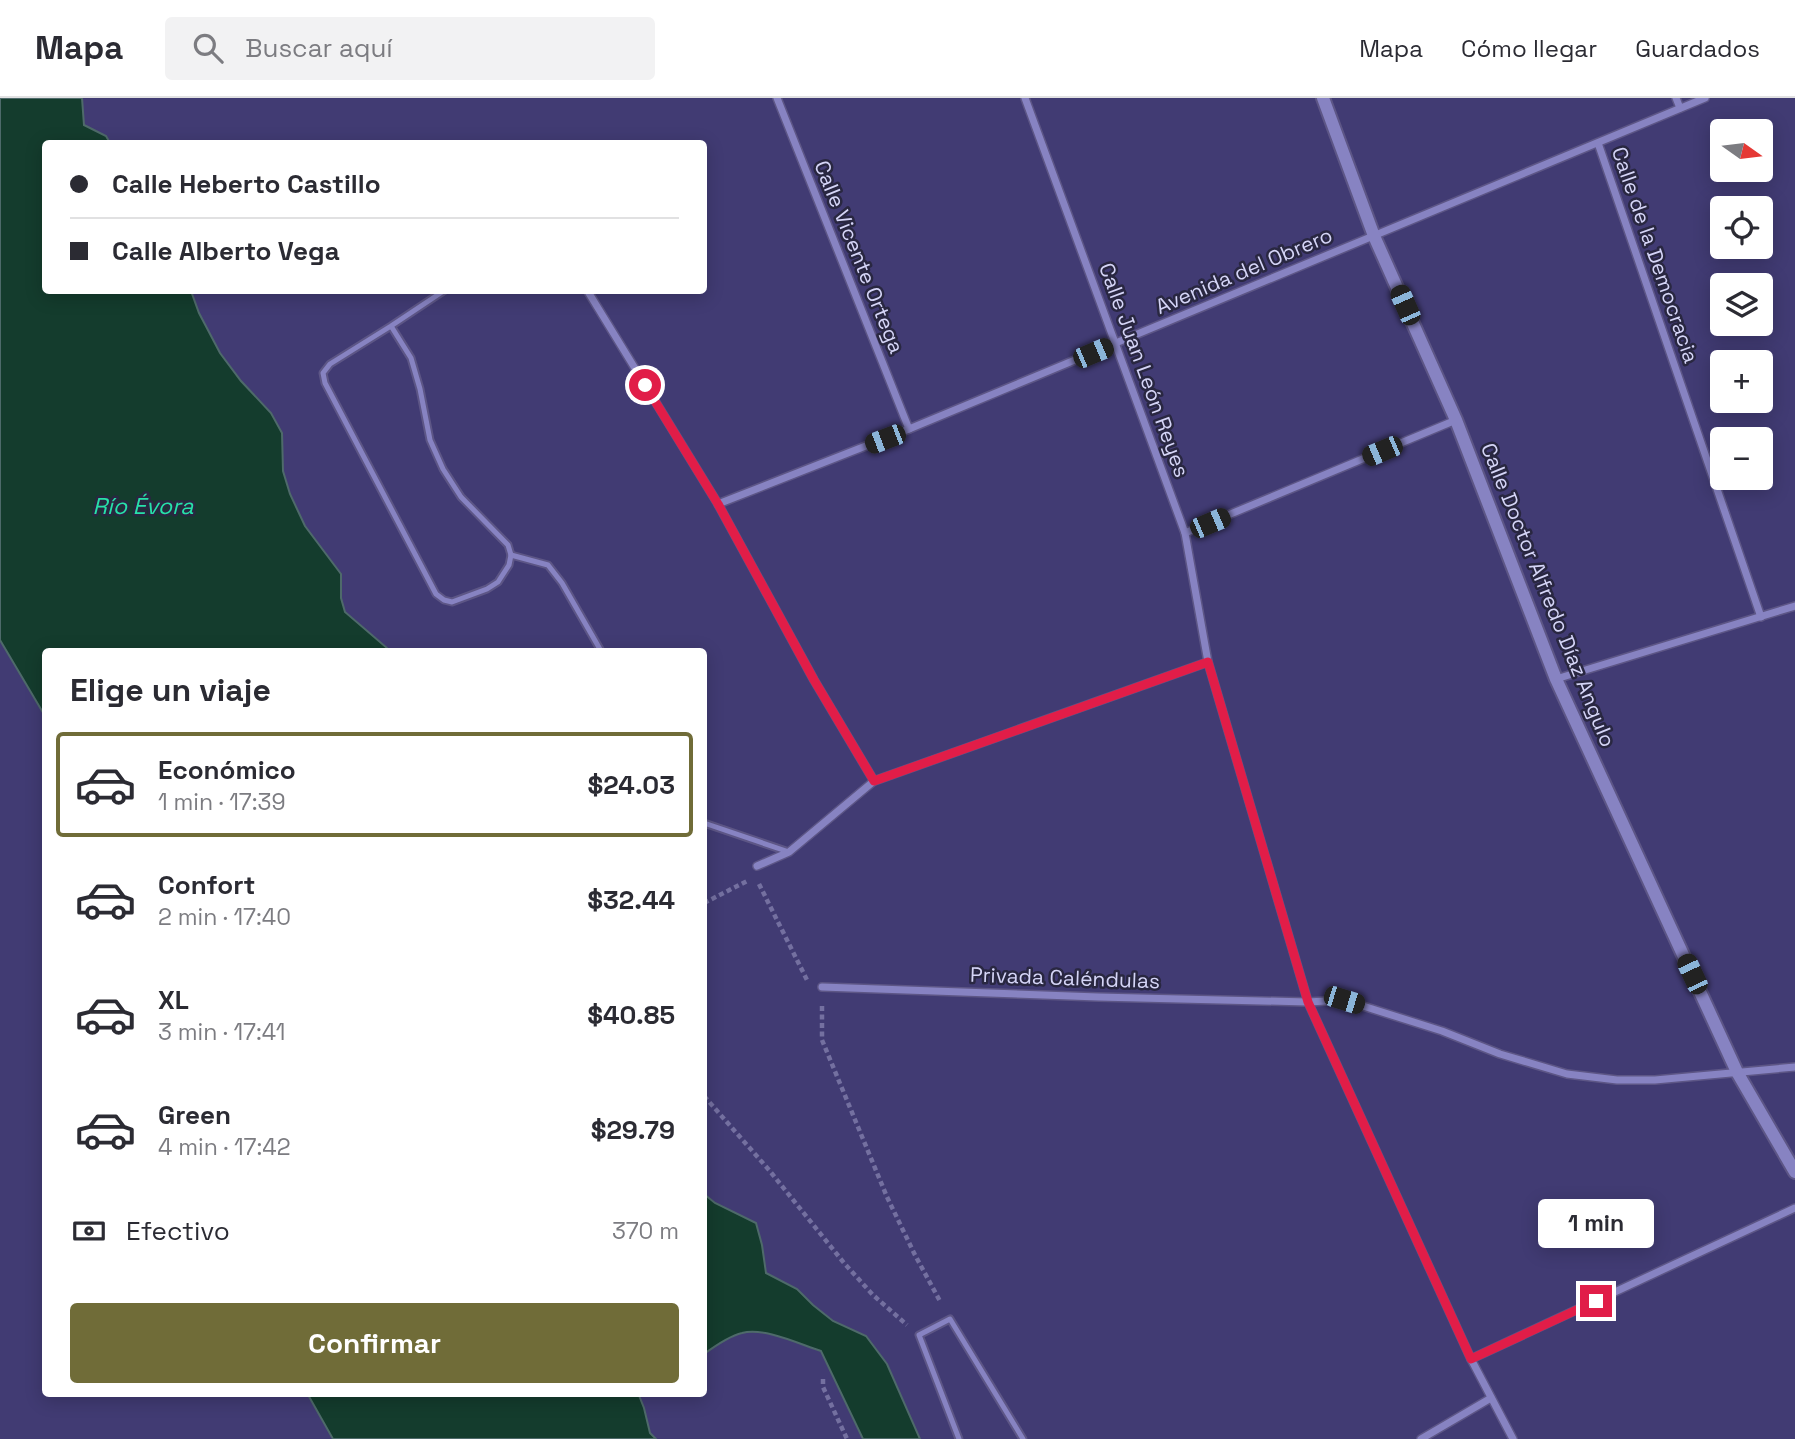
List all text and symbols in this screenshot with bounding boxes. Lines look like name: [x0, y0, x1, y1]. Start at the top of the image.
search box: [165, 17, 655, 80]
text: Mapa: [35, 27, 123, 69]
icon: search: [189, 29, 227, 67]
text: Buscar aquí: [245, 31, 393, 65]
text: Mapa: [1359, 33, 1423, 64]
text: Cómo llegar: [1461, 33, 1597, 64]
text: Guardados: [1635, 33, 1760, 64]
north arrow: [1710, 119, 1773, 182]
map controls: [1710, 119, 1773, 490]
street label: Calle de la Democracia: [1606, 143, 1705, 366]
street label: Calle Vicente Ortega: [808, 157, 910, 357]
text: Calle Heberto Castillo: [112, 167, 381, 201]
button: locate: [1710, 196, 1773, 259]
street label: Avenida del Obrero: [1151, 221, 1336, 320]
text: Calle Alberto Vega: [112, 234, 340, 268]
street label: Calle Juan León Reyes: [1093, 259, 1196, 481]
button: layers: [1710, 273, 1773, 336]
car: [1387, 282, 1424, 328]
car: [1070, 335, 1117, 371]
button: +: [1710, 350, 1773, 413]
route start: [629, 369, 661, 401]
car: [862, 422, 909, 456]
button: −: [1710, 427, 1773, 490]
car: [1359, 433, 1406, 469]
street label: Calle Doctor Alfredo Díaz Angulo: [1475, 439, 1622, 751]
water label: Río Évora: [93, 491, 194, 521]
car: [1187, 505, 1234, 541]
text: Elige un viaje: [70, 670, 271, 710]
icon: car: [74, 753, 137, 816]
text: Económico: [158, 753, 296, 787]
text: $24.03: [588, 768, 675, 802]
text: 1 min · 17:39: [158, 787, 286, 817]
icon: car: [74, 868, 137, 931]
text: Confort: [158, 868, 255, 902]
text: $32.44: [587, 883, 675, 917]
text: 2 min · 17:40: [158, 902, 291, 932]
car: [1674, 951, 1711, 997]
street label: Privada Caléndulas: [970, 961, 1160, 994]
icon: car: [74, 983, 137, 1046]
text: XL: [158, 983, 189, 1017]
car: [1321, 984, 1368, 1016]
text: $40.85: [587, 998, 675, 1032]
text: 3 min · 17:41: [158, 1017, 285, 1047]
icon: car: [74, 1098, 137, 1161]
text: Green: [158, 1098, 231, 1132]
text: $29.79: [591, 1113, 675, 1147]
text: 4 min · 17:42: [158, 1132, 291, 1162]
callout: 1 min: [1538, 1200, 1654, 1248]
text: 1 min: [1568, 1208, 1624, 1238]
icon: cash: [70, 1212, 108, 1250]
text: Efectivo: [126, 1214, 230, 1248]
text: 370 m: [612, 1216, 679, 1246]
route end: [1580, 1285, 1612, 1317]
button: Confirmar: [70, 1303, 679, 1383]

